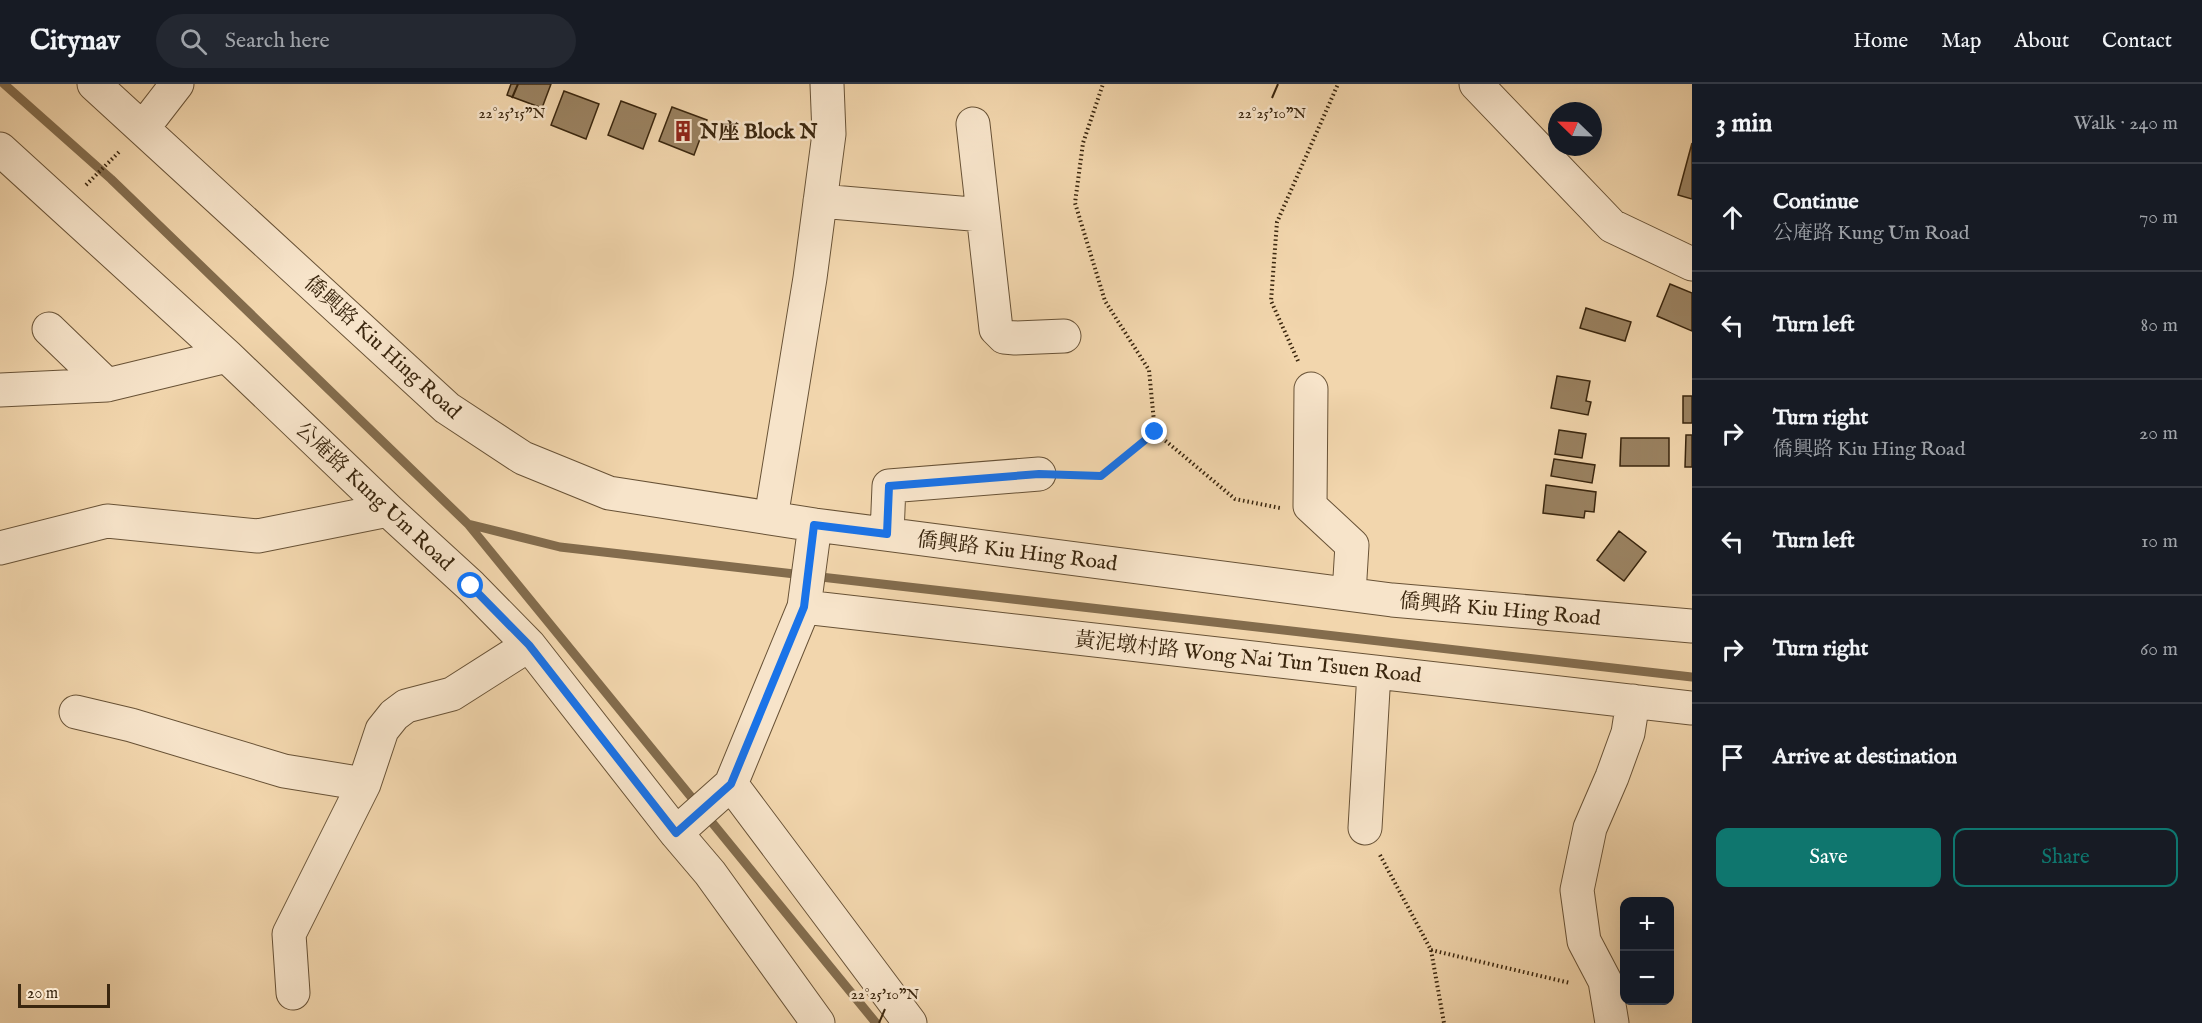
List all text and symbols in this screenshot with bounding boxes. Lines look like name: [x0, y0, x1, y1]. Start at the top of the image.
search box: [156, 14, 576, 68]
text: Citynav: [30, 24, 120, 59]
icon: search: [177, 25, 210, 58]
text: Search here: [225, 27, 330, 55]
text: Home: [1853, 28, 1908, 55]
text: Map: [1941, 28, 1981, 55]
text: About: [2014, 28, 2069, 55]
text: Contact: [2102, 28, 2172, 55]
north arrow: [1548, 102, 1602, 156]
text: 22°25'15"N: [479, 104, 545, 123]
text: 22°25'10"N: [1238, 104, 1306, 123]
text: 3 min: [1716, 107, 1772, 140]
text: Walk · 240 m: [2073, 111, 2178, 136]
building icon: N座 Block N: [671, 119, 695, 143]
place label: N座 Block N: [699, 119, 818, 146]
text: Continue: [1773, 188, 1859, 216]
icon: ahead: [1716, 201, 1749, 234]
text: 70 m: [2139, 205, 2178, 230]
text: 公庵路 Kung Um Road: [1773, 221, 1969, 246]
street label: 僑興路 Kiu Hing Road: [298, 270, 467, 426]
icon: left: [1716, 309, 1749, 342]
text: Turn left: [1773, 311, 1855, 339]
text: 80 m: [2141, 313, 2178, 338]
text: Turn right: [1773, 404, 1868, 432]
street label: 公庵路 Kung Um Road: [289, 417, 459, 578]
icon: right: [1716, 417, 1749, 450]
route end: [1141, 418, 1167, 444]
text: 20 m: [2139, 421, 2178, 446]
text: 僑興路 Kiu Hing Road: [1773, 437, 1965, 462]
icon: left: [1716, 525, 1749, 558]
street label: 僑興路 Kiu Hing Road: [915, 527, 1120, 578]
text: Turn left: [1773, 527, 1855, 555]
text: 10 m: [2141, 529, 2178, 554]
route start: [457, 572, 483, 598]
street label: 僑興路 Kiu Hing Road: [1398, 588, 1602, 633]
street label: 黃泥墩村路 Wong Nai Tun Tsuen Road: [1073, 627, 1423, 690]
icon: right: [1716, 633, 1749, 666]
text: Turn right: [1773, 635, 1868, 663]
text: 60 m: [2140, 637, 2178, 662]
icon: arrive: [1716, 741, 1749, 774]
text: Arrive at destination: [1773, 743, 1957, 771]
button: Save: [1716, 828, 1941, 887]
button: Share: [1953, 828, 2178, 887]
map controls: [1620, 897, 1674, 1005]
button: +: [1620, 897, 1674, 951]
button: −: [1620, 951, 1674, 1005]
scale bar: [18, 981, 110, 1008]
text: 20 m: [27, 984, 58, 1004]
text: 22°25'10"N: [851, 985, 919, 1004]

